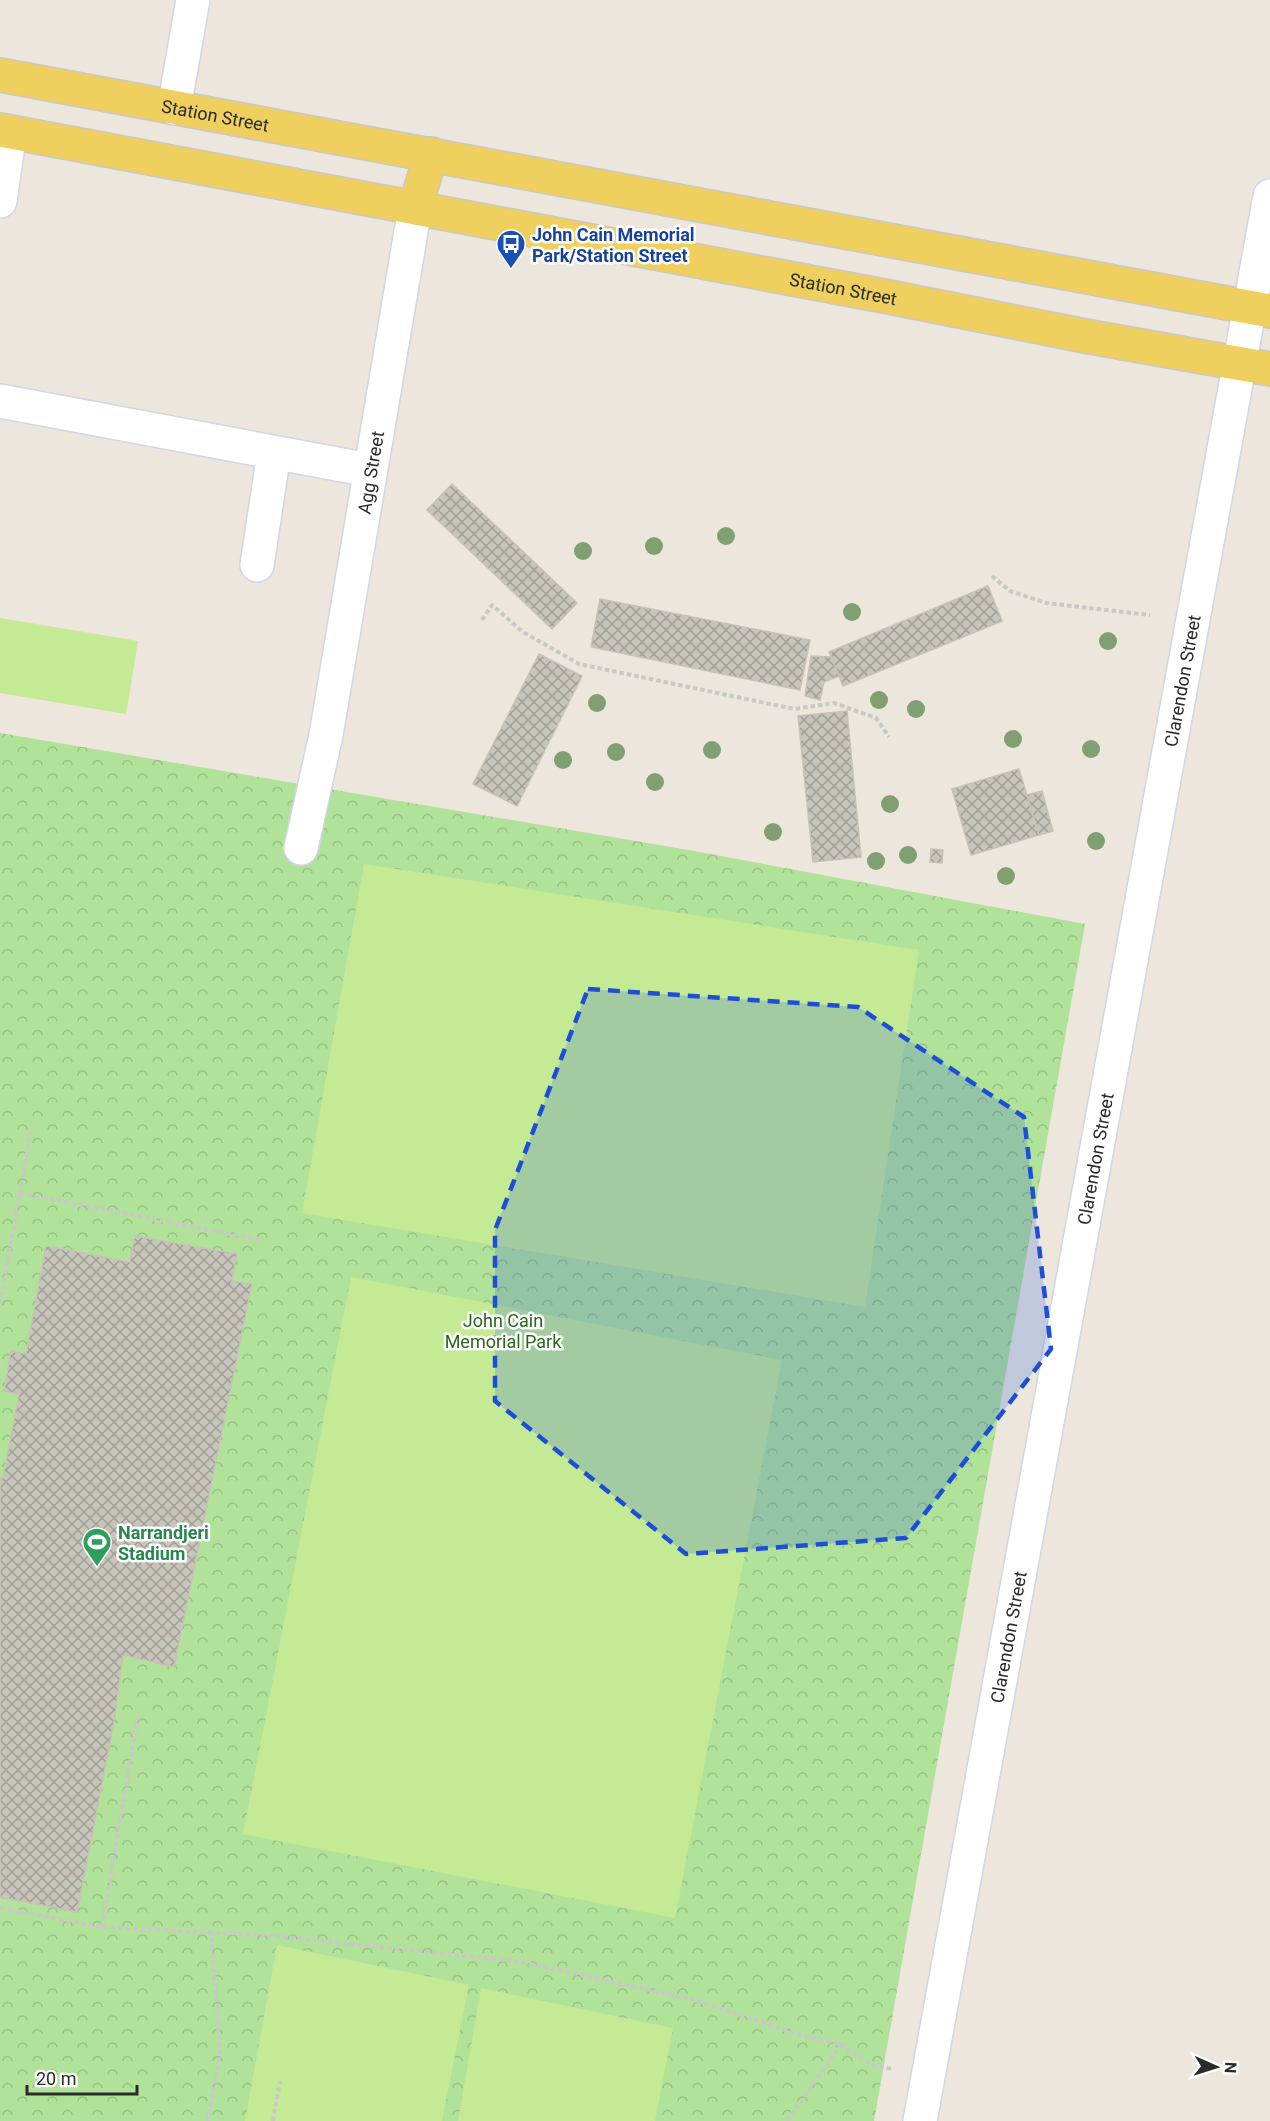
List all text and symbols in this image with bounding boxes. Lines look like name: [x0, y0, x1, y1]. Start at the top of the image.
street label: Station Street: [160, 95, 271, 135]
place label: John Cain Memorial Park/Station Street: [532, 224, 695, 266]
bus stop icon: John Cain Memorial Park/Station Street: [495, 228, 527, 270]
street label: Station Street: [788, 268, 899, 309]
street label: Agg Street: [353, 429, 388, 516]
street label: Clarendon Street: [1160, 613, 1204, 748]
street label: Clarendon Street: [1073, 1091, 1117, 1226]
park label: John Cain Memorial Park: [445, 1310, 562, 1352]
place label: Narrandjeri Stadium: [118, 1522, 209, 1564]
sports icon: Narrandjeri Stadium: [81, 1526, 113, 1568]
street label: Clarendon Street: [986, 1569, 1030, 1705]
north arrow: [1186, 2037, 1246, 2097]
scale bar: [27, 2058, 136, 2096]
text: N: [1221, 2062, 1240, 2074]
text: 20 m: [36, 2068, 76, 2089]

